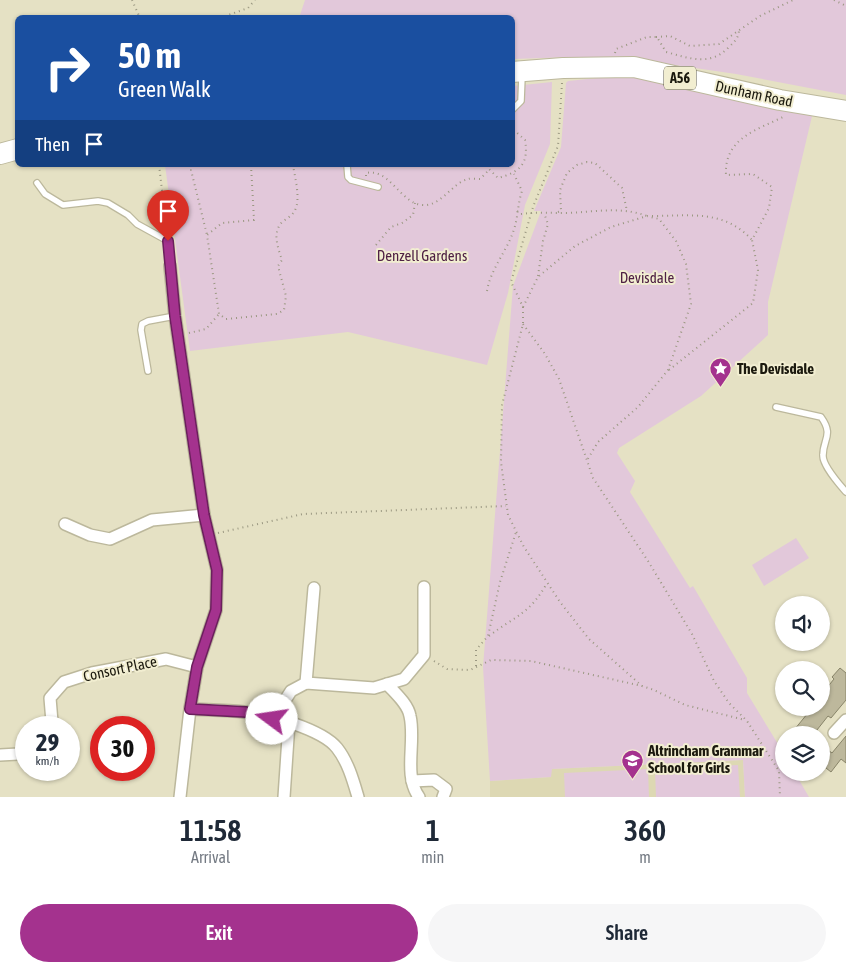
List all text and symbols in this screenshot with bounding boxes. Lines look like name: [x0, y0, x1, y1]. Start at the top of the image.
icon: right: [35, 35, 100, 100]
text: 50 m: [118, 35, 181, 75]
road number: A56: [664, 66, 696, 90]
text: Green Walk: [118, 76, 211, 102]
street label: Dunham Road: [714, 77, 794, 110]
icon: arrive: [80, 130, 108, 158]
text: Then: [35, 133, 70, 155]
pin: [147, 190, 189, 241]
icon: arrive: [154, 197, 182, 225]
park label: Denzell Gardens: [377, 247, 467, 264]
park label: Devisdale: [620, 269, 675, 286]
place icon: The Devisdale: [709, 357, 733, 388]
place label: The Devisdale: [737, 360, 814, 377]
map controls: [775, 596, 830, 781]
button: sound: [775, 596, 830, 651]
street label: Consort Place: [82, 652, 158, 685]
button: search: [775, 661, 830, 716]
position arrow: [245, 692, 297, 744]
speed limit sign: 30: [90, 716, 155, 781]
button: layers: [775, 726, 830, 781]
text: 29: [36, 728, 59, 756]
place label: Altrincham Grammar School for Girls: [647, 742, 764, 776]
school or university icon: Altrincham Grammar School for Girls: [620, 748, 644, 779]
text: km/h: [36, 754, 59, 768]
text: 11:58: [180, 813, 241, 847]
text: 1: [426, 813, 440, 847]
text: 360: [624, 813, 666, 847]
text: Arrival: [191, 848, 230, 866]
text: min: [421, 848, 444, 866]
text: m: [639, 848, 651, 866]
button: Exit: [20, 904, 418, 962]
button: Share: [428, 904, 826, 962]

